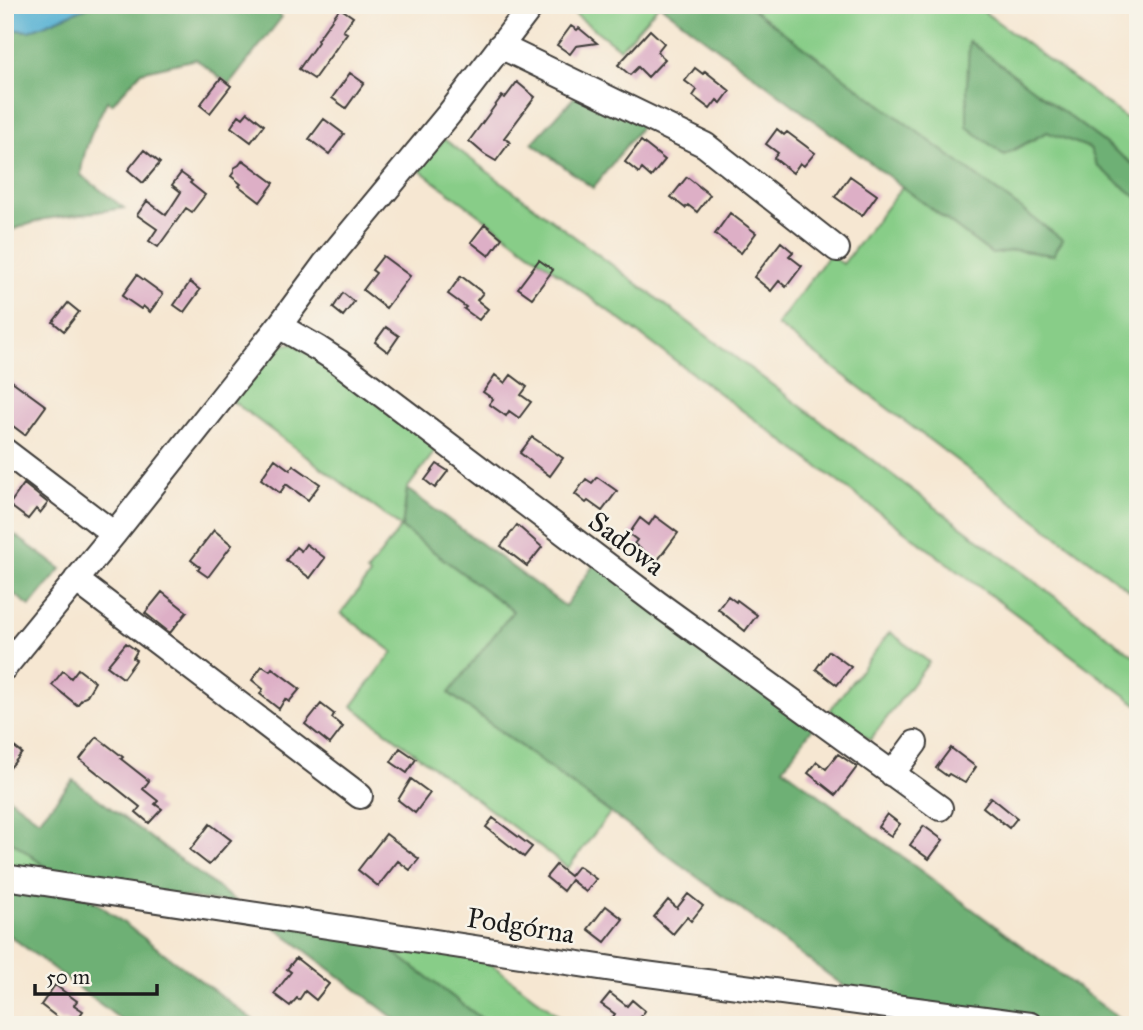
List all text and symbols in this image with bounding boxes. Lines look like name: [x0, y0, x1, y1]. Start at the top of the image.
street label: Sadowa: [582, 503, 672, 583]
street label: Podgórna: [465, 900, 577, 951]
scale bar: [35, 953, 158, 997]
text: 50 m: [46, 964, 91, 990]

